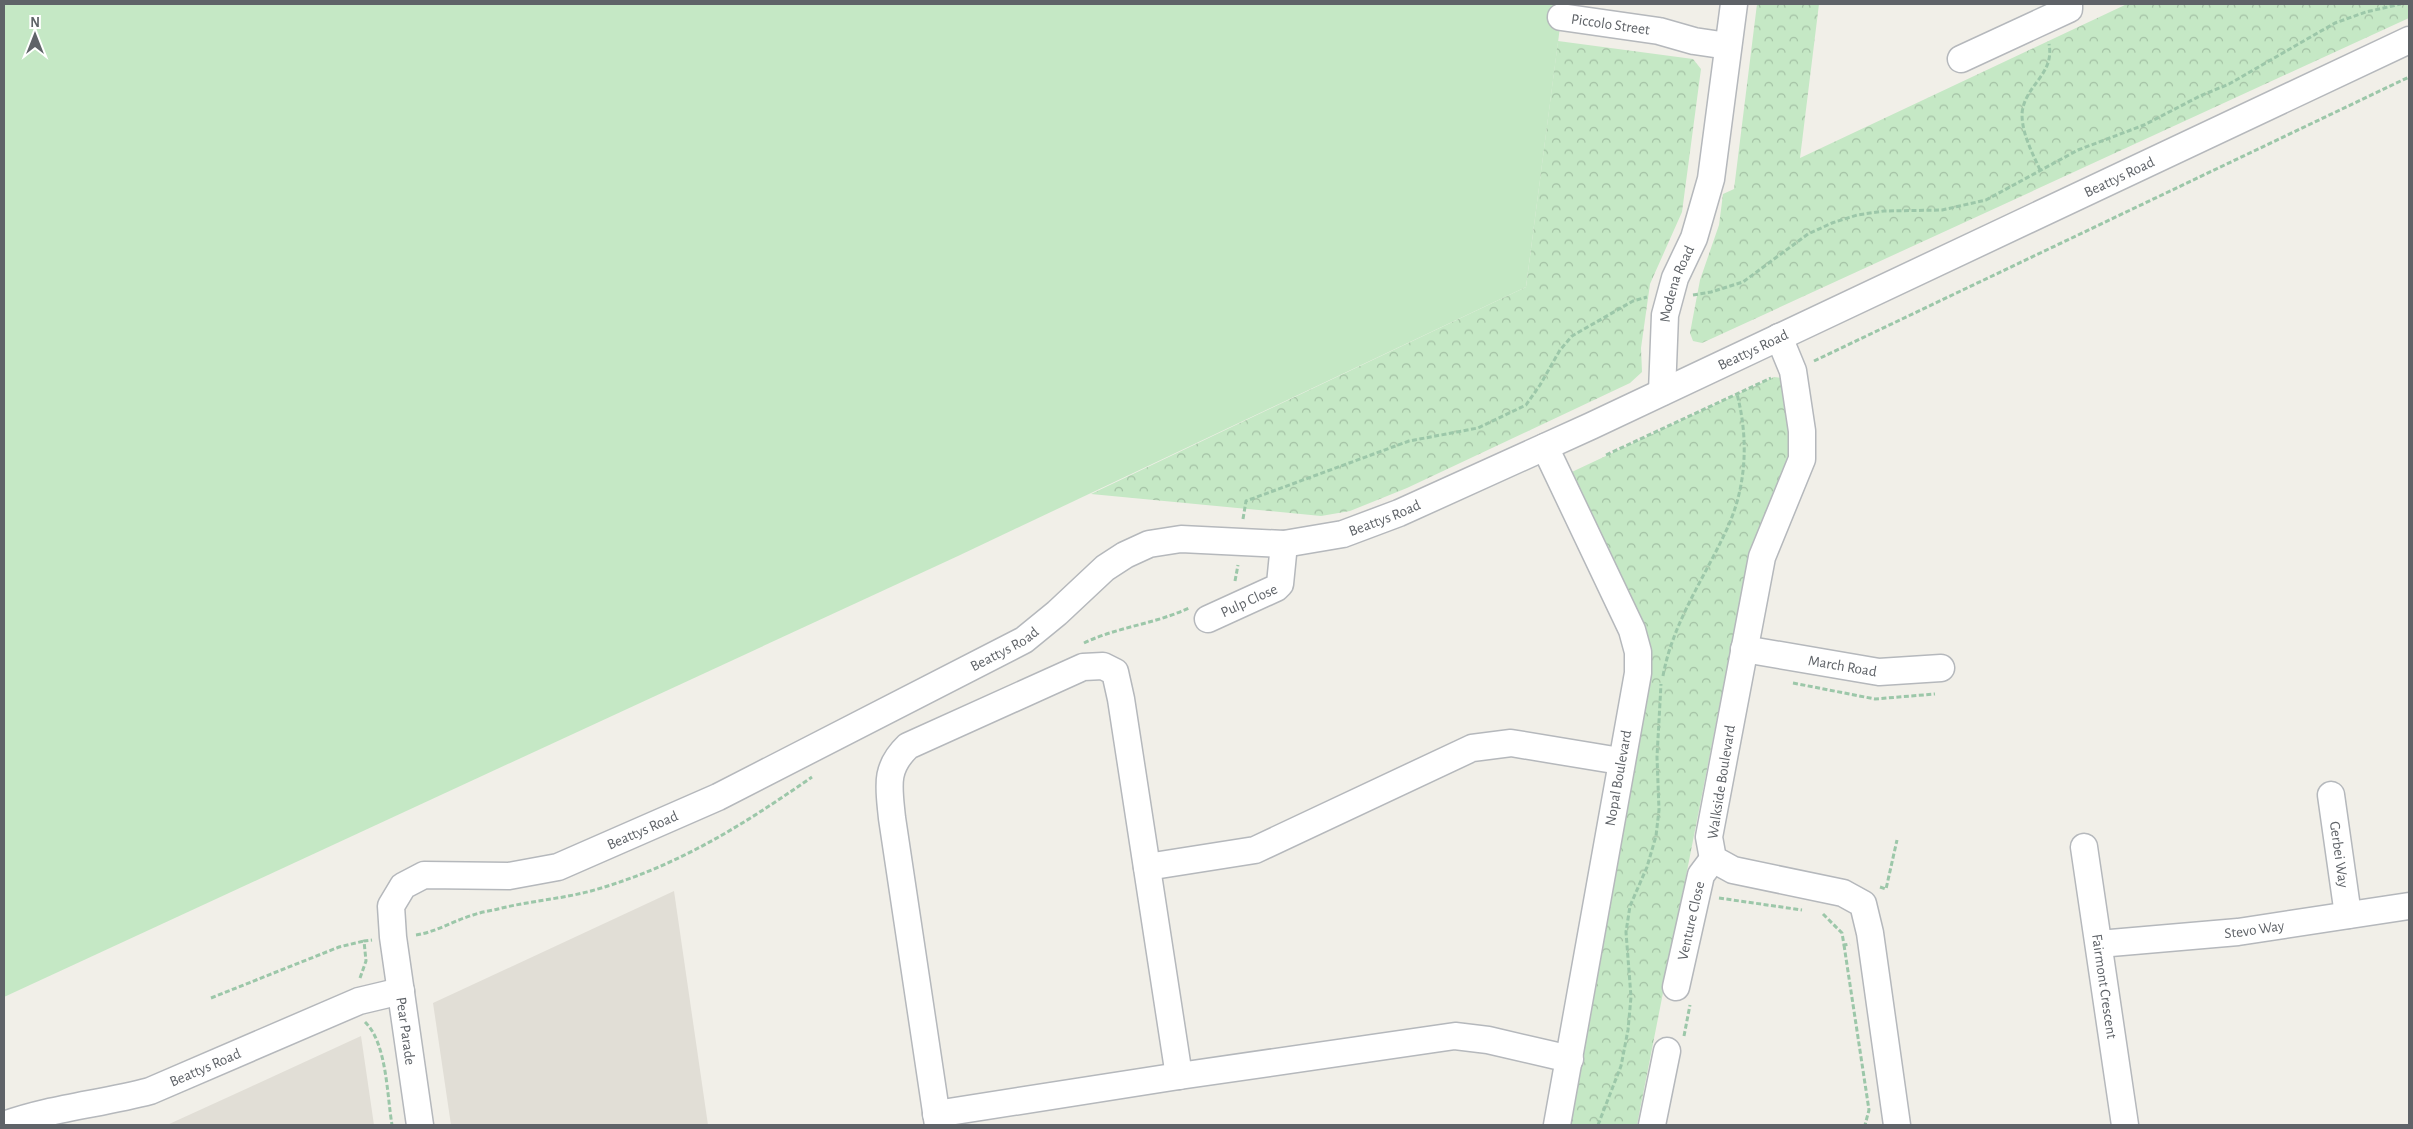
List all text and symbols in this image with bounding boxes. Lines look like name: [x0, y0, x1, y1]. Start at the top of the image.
north arrow: [10, 10, 60, 60]
street label: Piccolo Street: [1570, 12, 1651, 38]
text: N: [30, 16, 40, 30]
street label: Beattys Road: [2082, 154, 2157, 200]
street label: Modena Road: [1658, 243, 1697, 323]
street label: Beattys Road: [1716, 327, 1791, 373]
street label: Beattys Road: [1347, 497, 1423, 539]
street label: Pulp Close: [1219, 581, 1280, 620]
street label: Beattys Road: [968, 624, 1042, 674]
street label: March Road: [1807, 653, 1878, 680]
street label: Walkside Boulevard: [1705, 724, 1738, 840]
street label: Nopal Boulevard: [1603, 729, 1634, 827]
street label: Beattys Road: [605, 808, 681, 853]
street label: Gerbei Way: [2327, 820, 2351, 889]
street label: Venture Close: [1675, 880, 1707, 962]
street label: Stevo Way: [2224, 918, 2286, 941]
street label: Fairmont Crescent: [2089, 933, 2119, 1040]
street label: Pear Parade: [393, 996, 418, 1066]
street label: Beattys Road: [168, 1046, 243, 1090]

